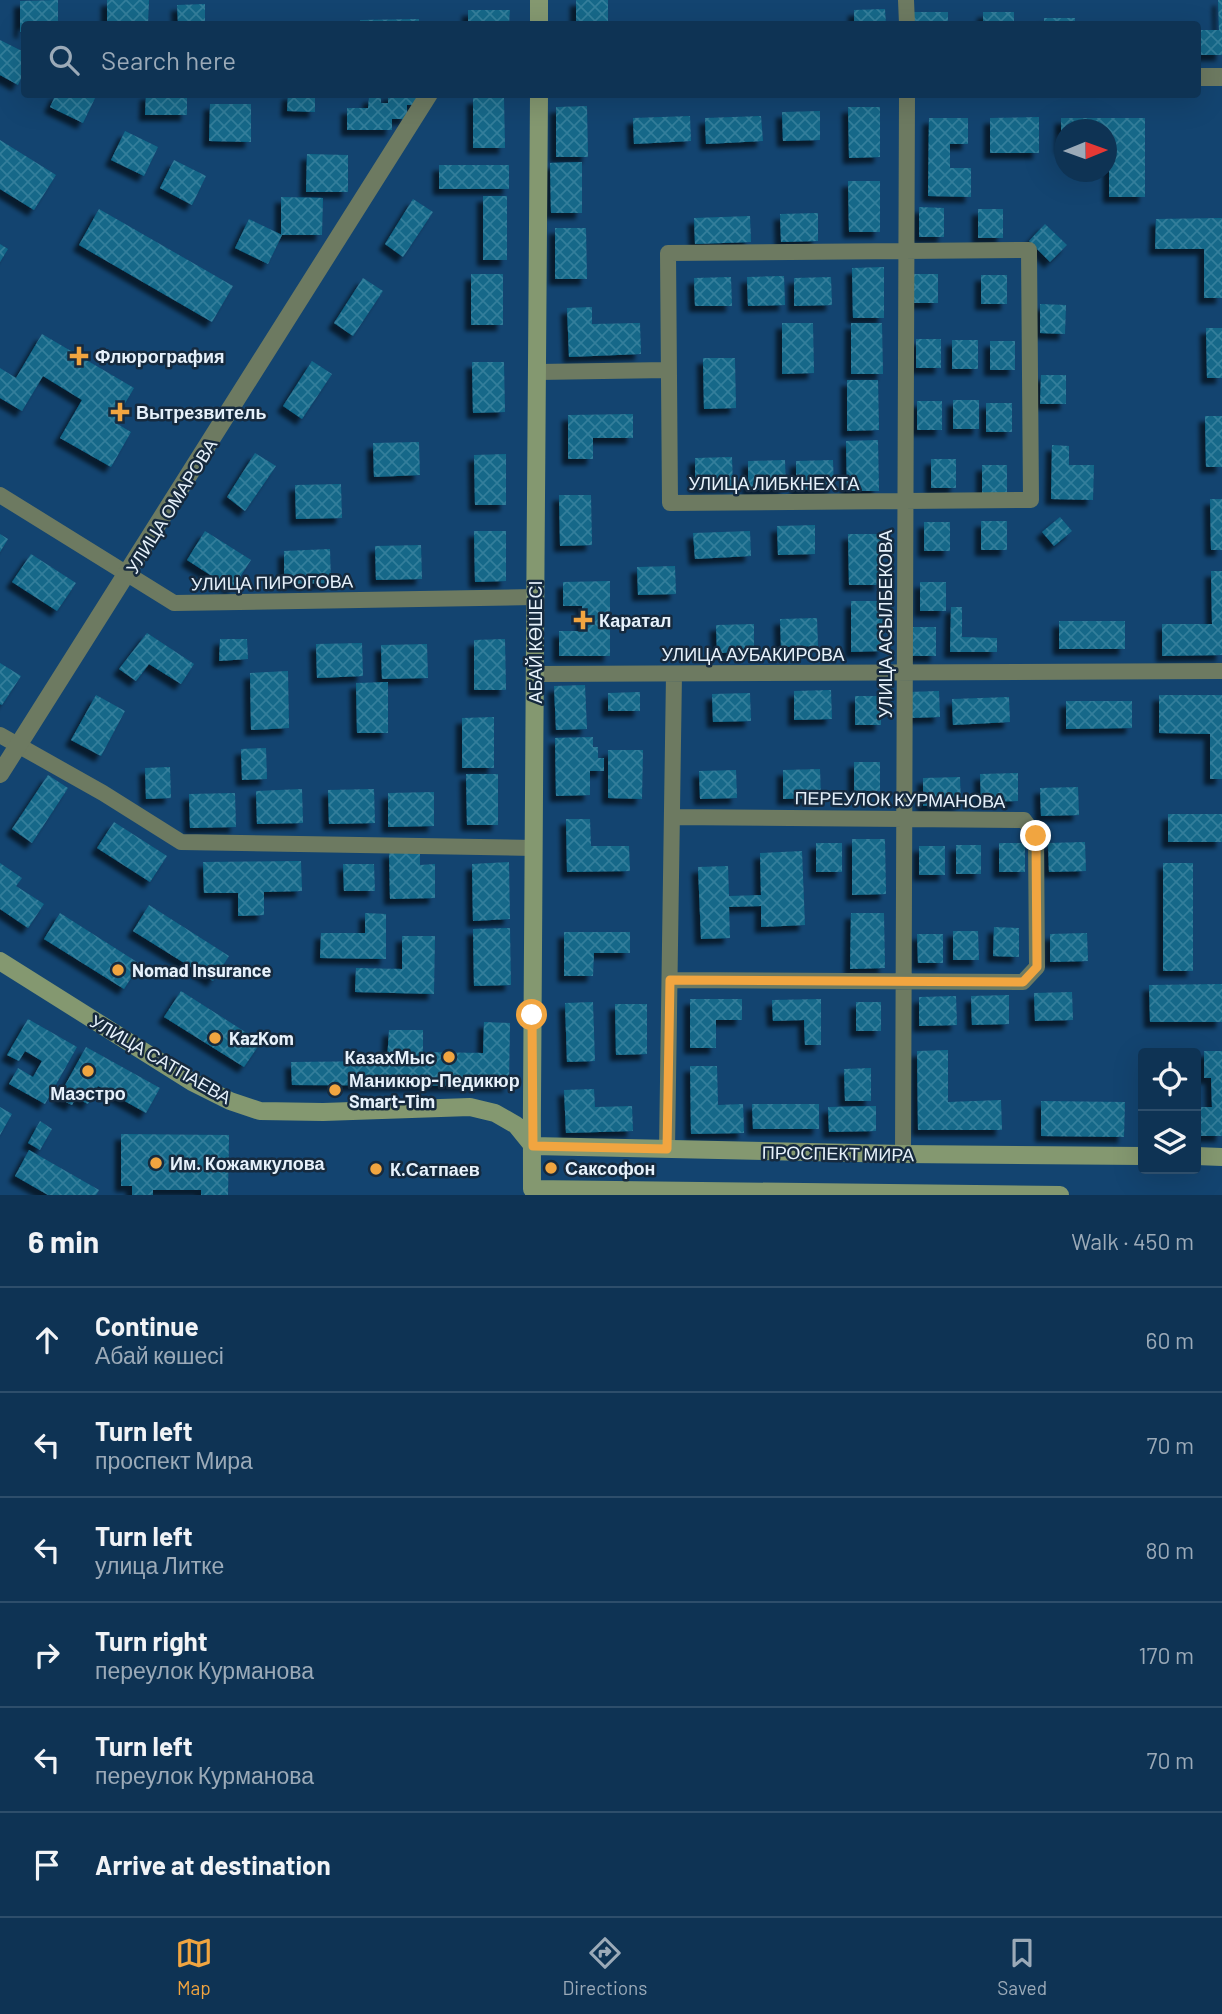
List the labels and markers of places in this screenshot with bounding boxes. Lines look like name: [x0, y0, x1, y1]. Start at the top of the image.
place label: Флюрография: [95, 345, 225, 367]
marker: Флюрография: [69, 346, 89, 366]
place label: Вытрезвитель: [136, 401, 267, 423]
marker: Вытрезвитель: [110, 402, 130, 422]
place label: Каратал: [599, 609, 671, 631]
marker: Каратал: [573, 610, 593, 630]
place label: Nomad Insurance: [132, 959, 271, 981]
marker: Nomad Insurance: [110, 962, 126, 978]
place label: KazKom: [229, 1027, 294, 1049]
marker: KazKom: [207, 1030, 223, 1046]
place label: КазахМыс: [344, 1046, 435, 1068]
marker: КазахМыс: [441, 1049, 457, 1065]
marker: Маэстро: [80, 1063, 96, 1079]
place label: Маникюр-Педикюр Smart-Tim: [349, 1069, 520, 1112]
place label: Маэстро: [50, 1082, 126, 1104]
marker: Маникюр-Педикюр Smart-Tim: [327, 1082, 343, 1098]
place label: Им. Кожамкулова: [170, 1152, 326, 1174]
marker: Им. Кожамкулова: [148, 1155, 164, 1171]
place label: Саксофон: [565, 1157, 655, 1179]
place label: К.Сатпаев: [390, 1158, 480, 1180]
marker: Саксофон: [543, 1160, 559, 1176]
marker: К.Сатпаев: [368, 1161, 384, 1177]

